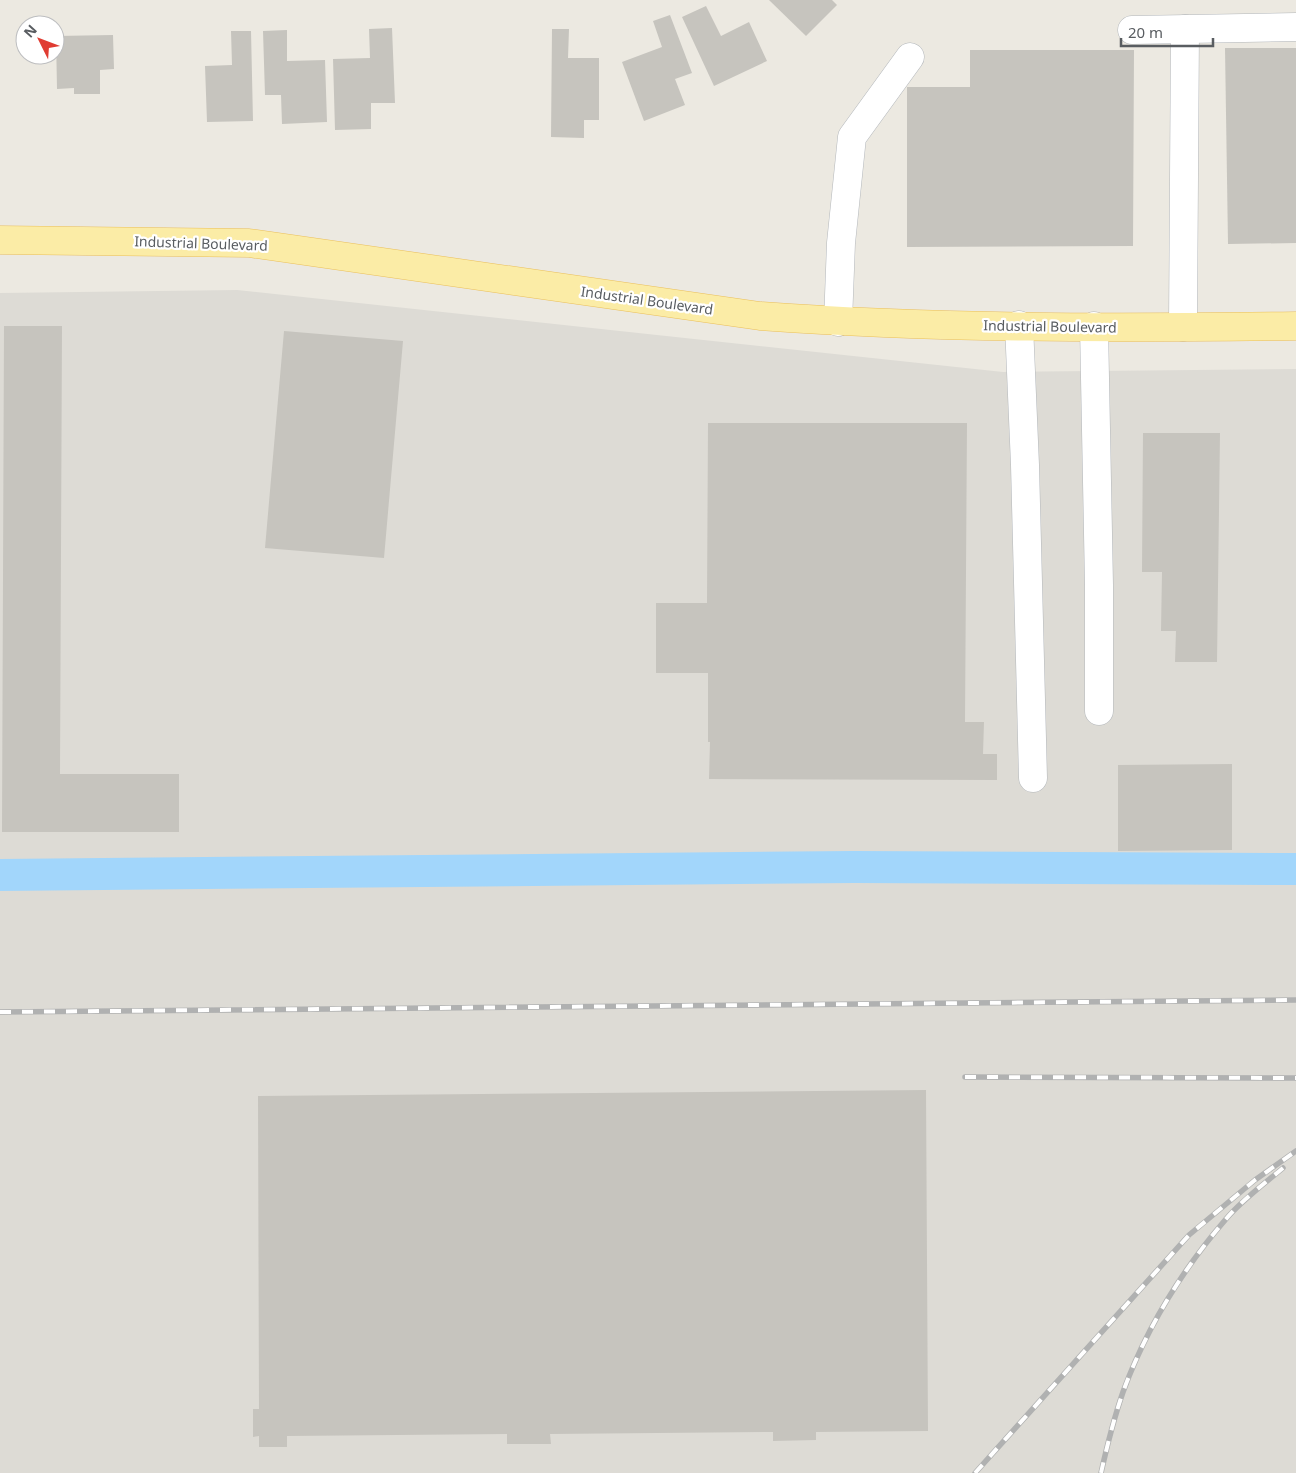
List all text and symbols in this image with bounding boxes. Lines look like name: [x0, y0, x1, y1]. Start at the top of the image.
north arrow: [15, 15, 65, 65]
scale bar: [1121, 15, 1214, 47]
text: N: [19, 20, 41, 42]
text: 20 m: [1128, 22, 1163, 42]
street label: Industrial Boulevard: [134, 231, 268, 255]
street label: Industrial Boulevard: [580, 281, 714, 319]
street label: Industrial Boulevard: [983, 315, 1117, 337]

